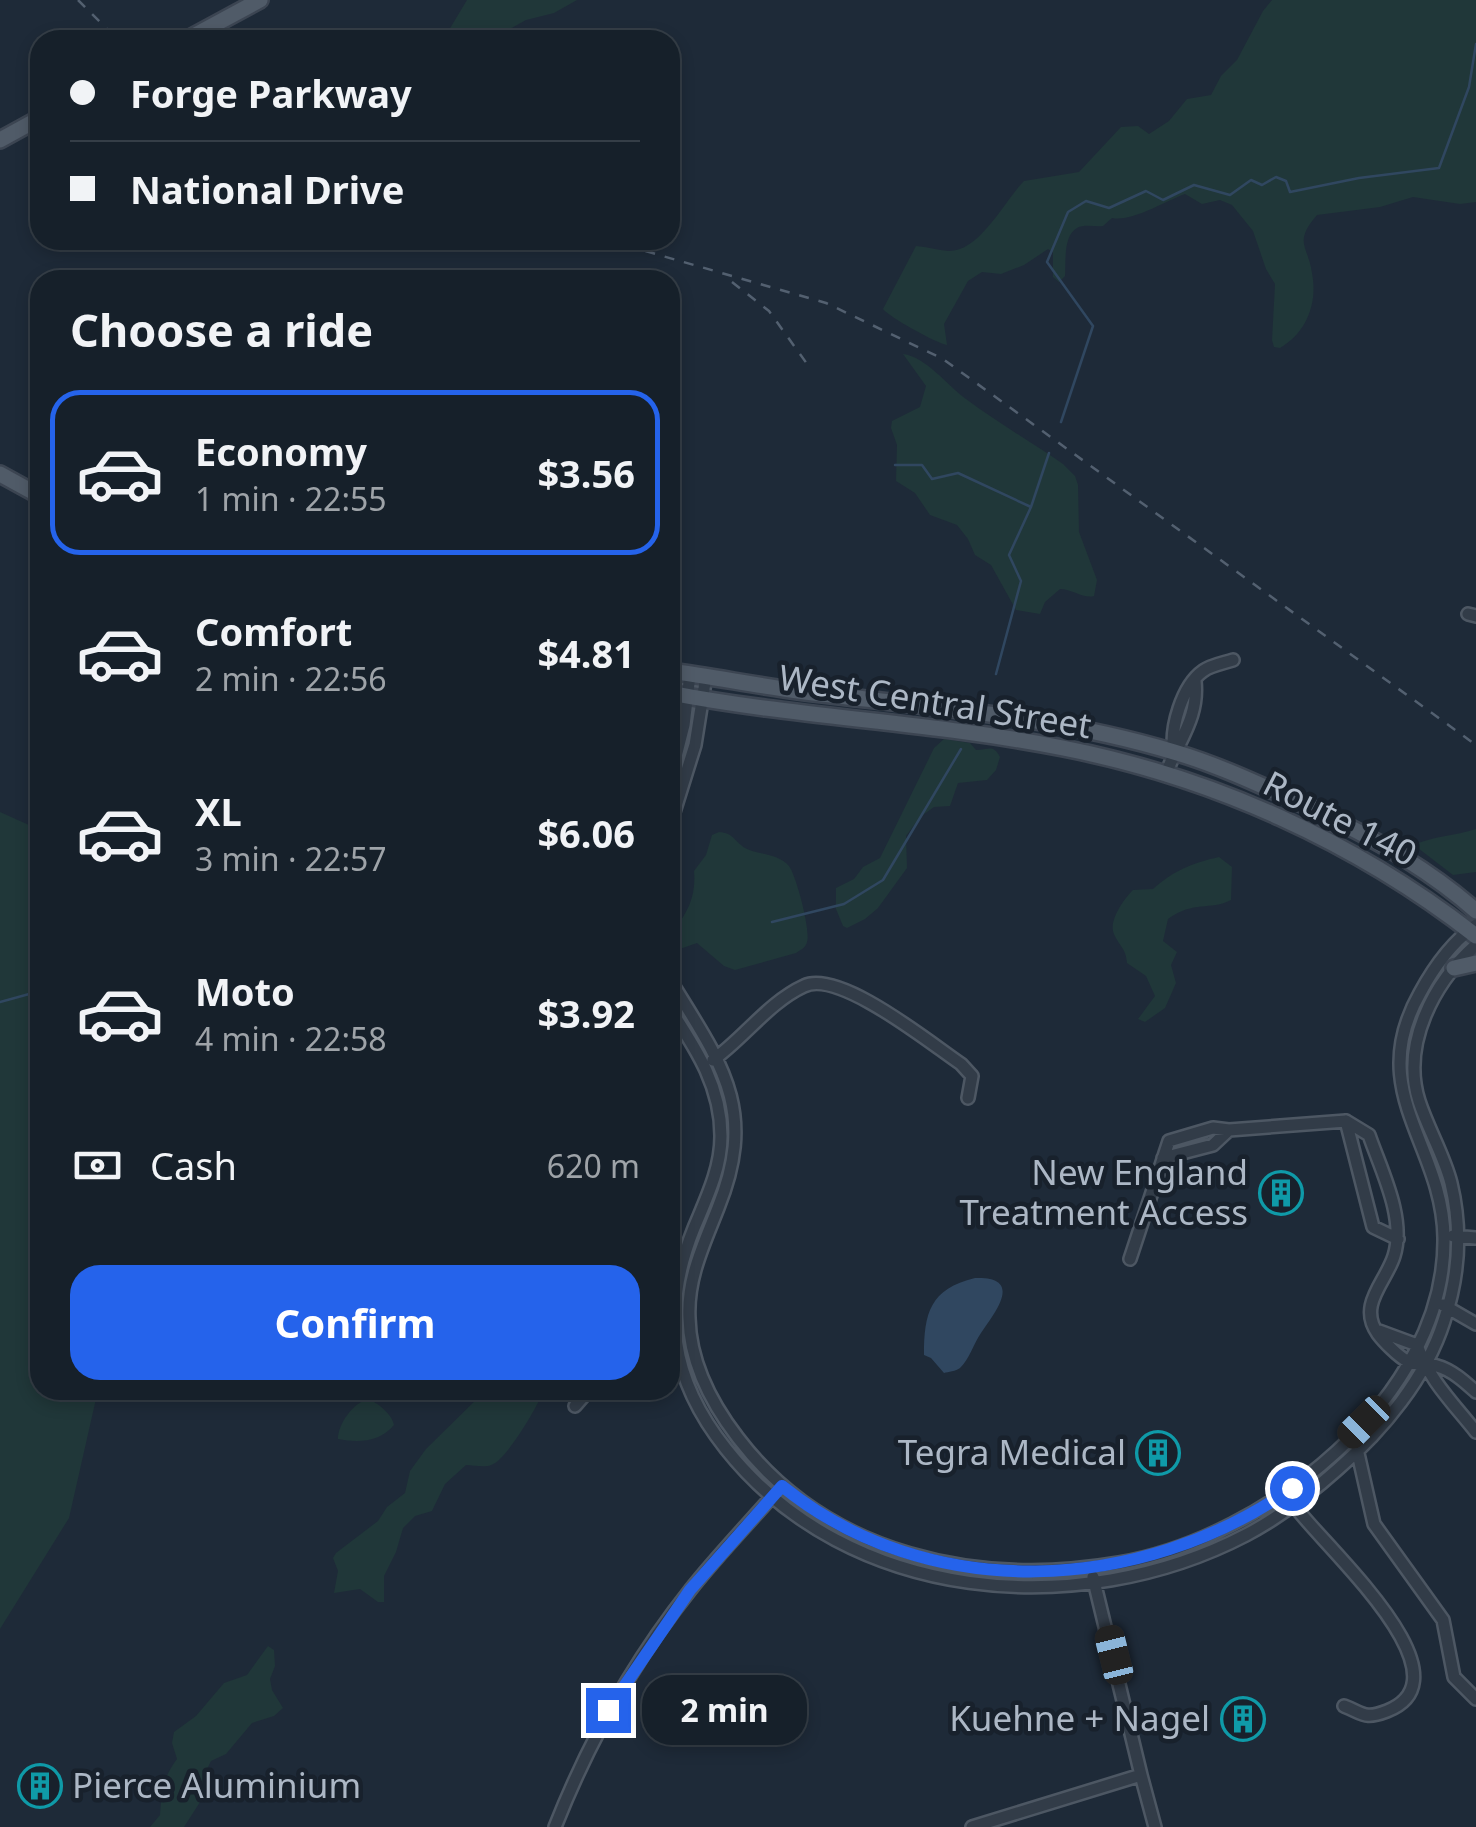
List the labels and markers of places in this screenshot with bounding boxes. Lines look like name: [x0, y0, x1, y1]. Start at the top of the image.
place label: New England Treatment Access: [959, 1148, 1248, 1235]
building icon: New England Treatment Access: [1258, 1170, 1304, 1216]
place label: Tegra Medical: [898, 1428, 1126, 1475]
building icon: Tegra Medical: [1135, 1430, 1181, 1476]
place label: Kuehne + Nagel: [949, 1694, 1210, 1741]
building icon: Kuehne + Nagel: [1220, 1696, 1266, 1742]
place label: Pierce Aluminium: [72, 1761, 361, 1808]
building icon: Pierce Aluminium: [17, 1763, 63, 1809]

